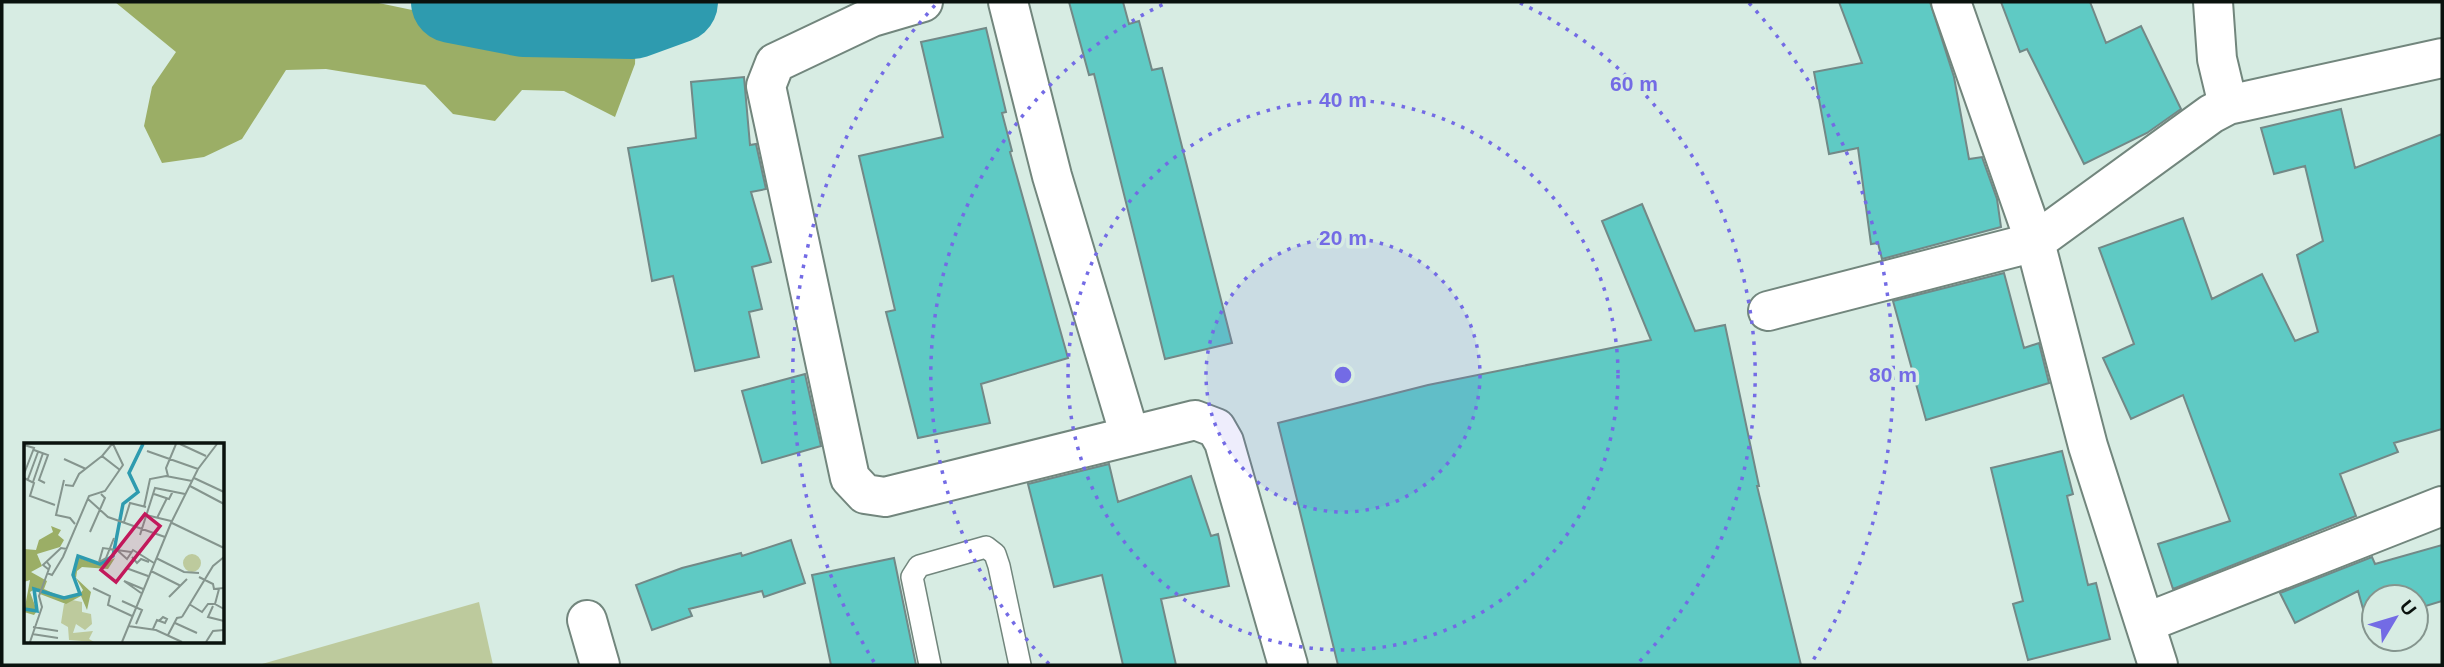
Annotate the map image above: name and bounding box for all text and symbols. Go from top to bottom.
text: 60 m [1610,72,1658,95]
text: 40 m [1319,88,1367,111]
text: 20 m [1319,226,1367,249]
centre of rings [1331,363,1355,387]
text: 80 m [1869,363,1917,386]
inset map [24,443,224,642]
north arrow [2360,583,2430,653]
text: U [2396,596,2421,620]

